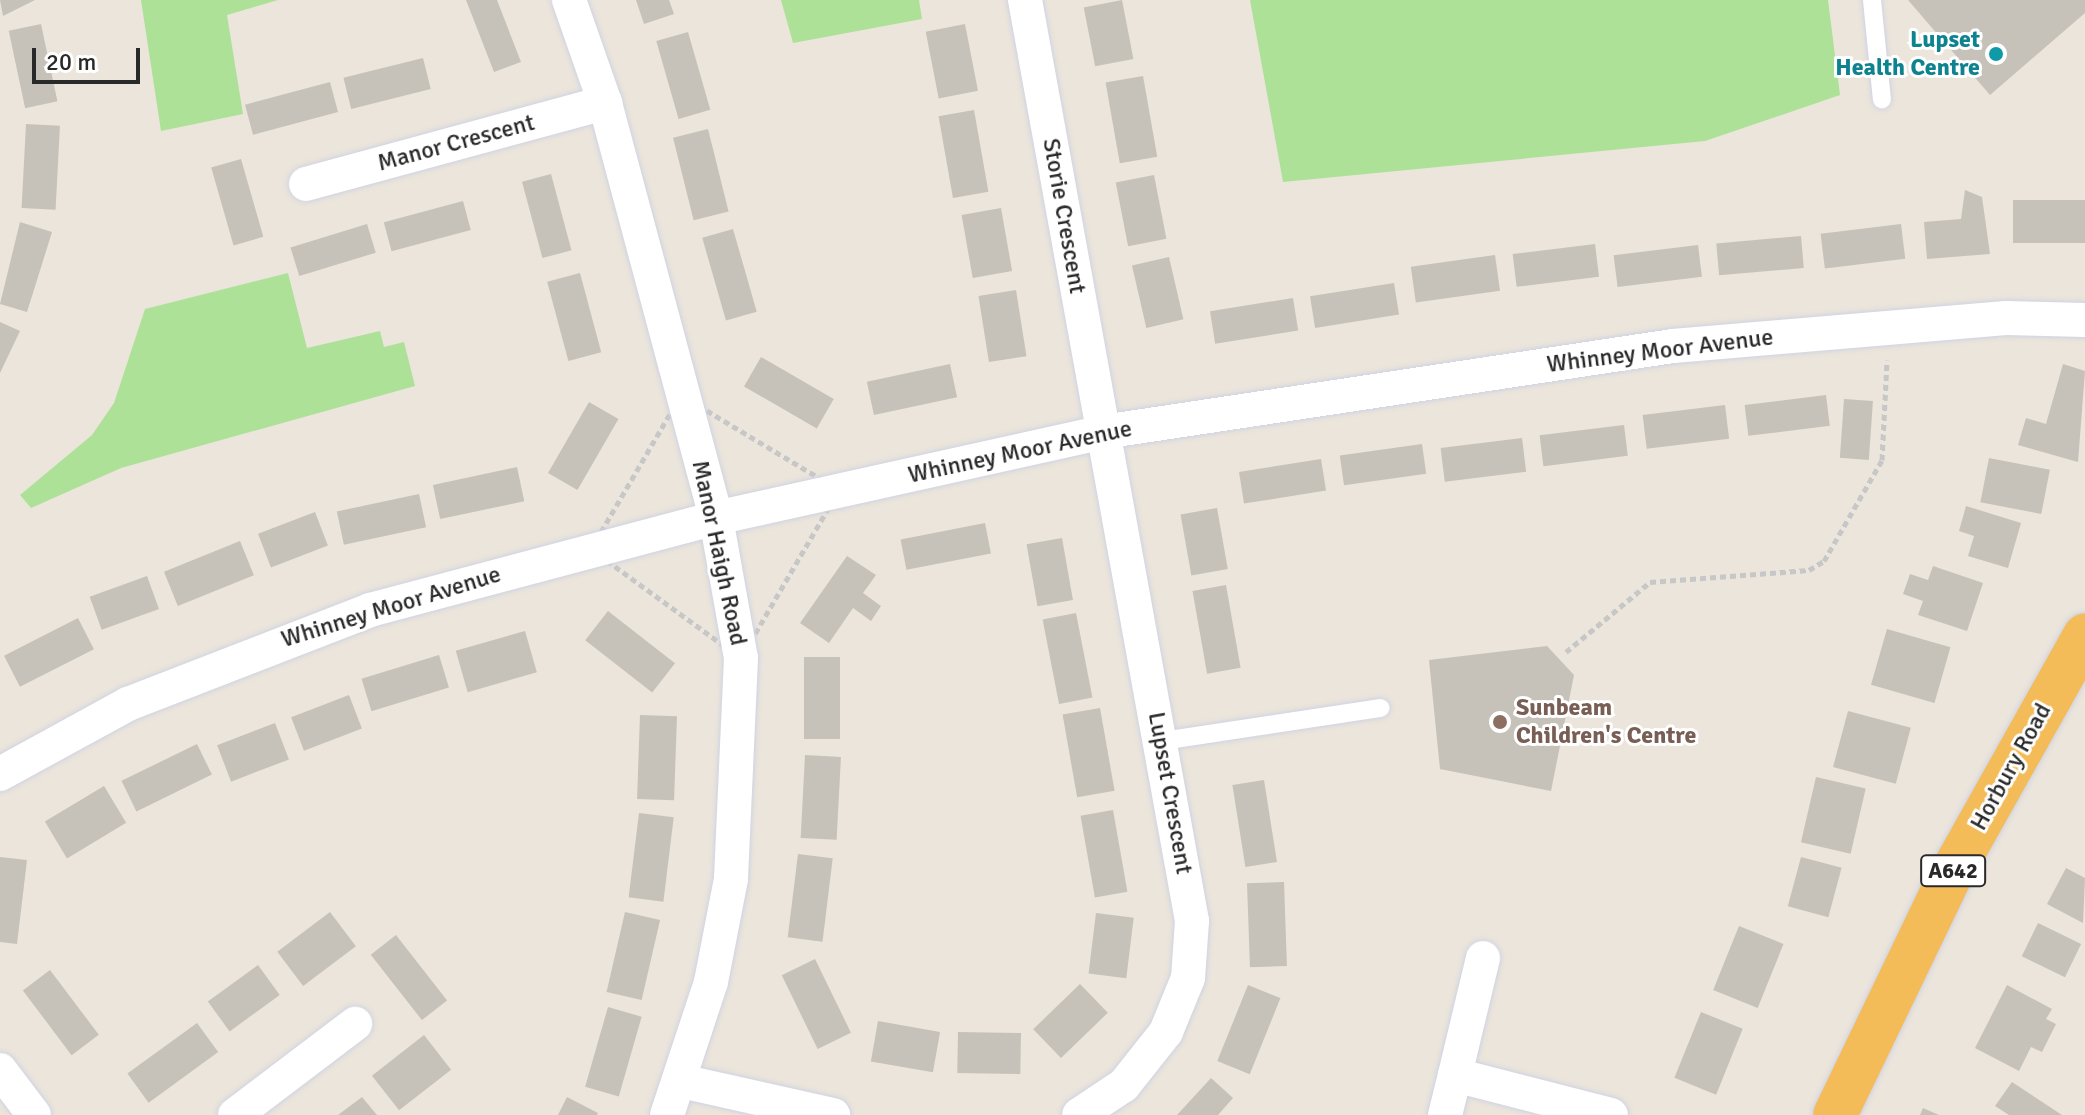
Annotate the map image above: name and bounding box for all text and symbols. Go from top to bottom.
place label: Lupset Health Centre [1835,26,1980,82]
scale bar [36,32,144,82]
marker: Lupset Health Centre [1987,45,2005,63]
text: 20 m [46,47,96,77]
street label: Manor Crescent [374,108,538,178]
street label: Storie Crescent [1036,136,1092,296]
street label: Whinney Moor Avenue [1545,323,1775,379]
street label: Whinney Moor Avenue [906,414,1134,490]
street label: Manor Haigh Road [685,458,753,648]
street label: Whinney Moor Avenue [278,560,504,654]
place label: Sunbeam Children's Centre [1516,694,1696,750]
street label: Horbury Road [1964,699,2058,835]
street label: Lupset Crescent [1142,710,1198,876]
marker: Sunbeam Children's Centre [1491,713,1509,731]
road number: A642 [1919,853,1987,889]

